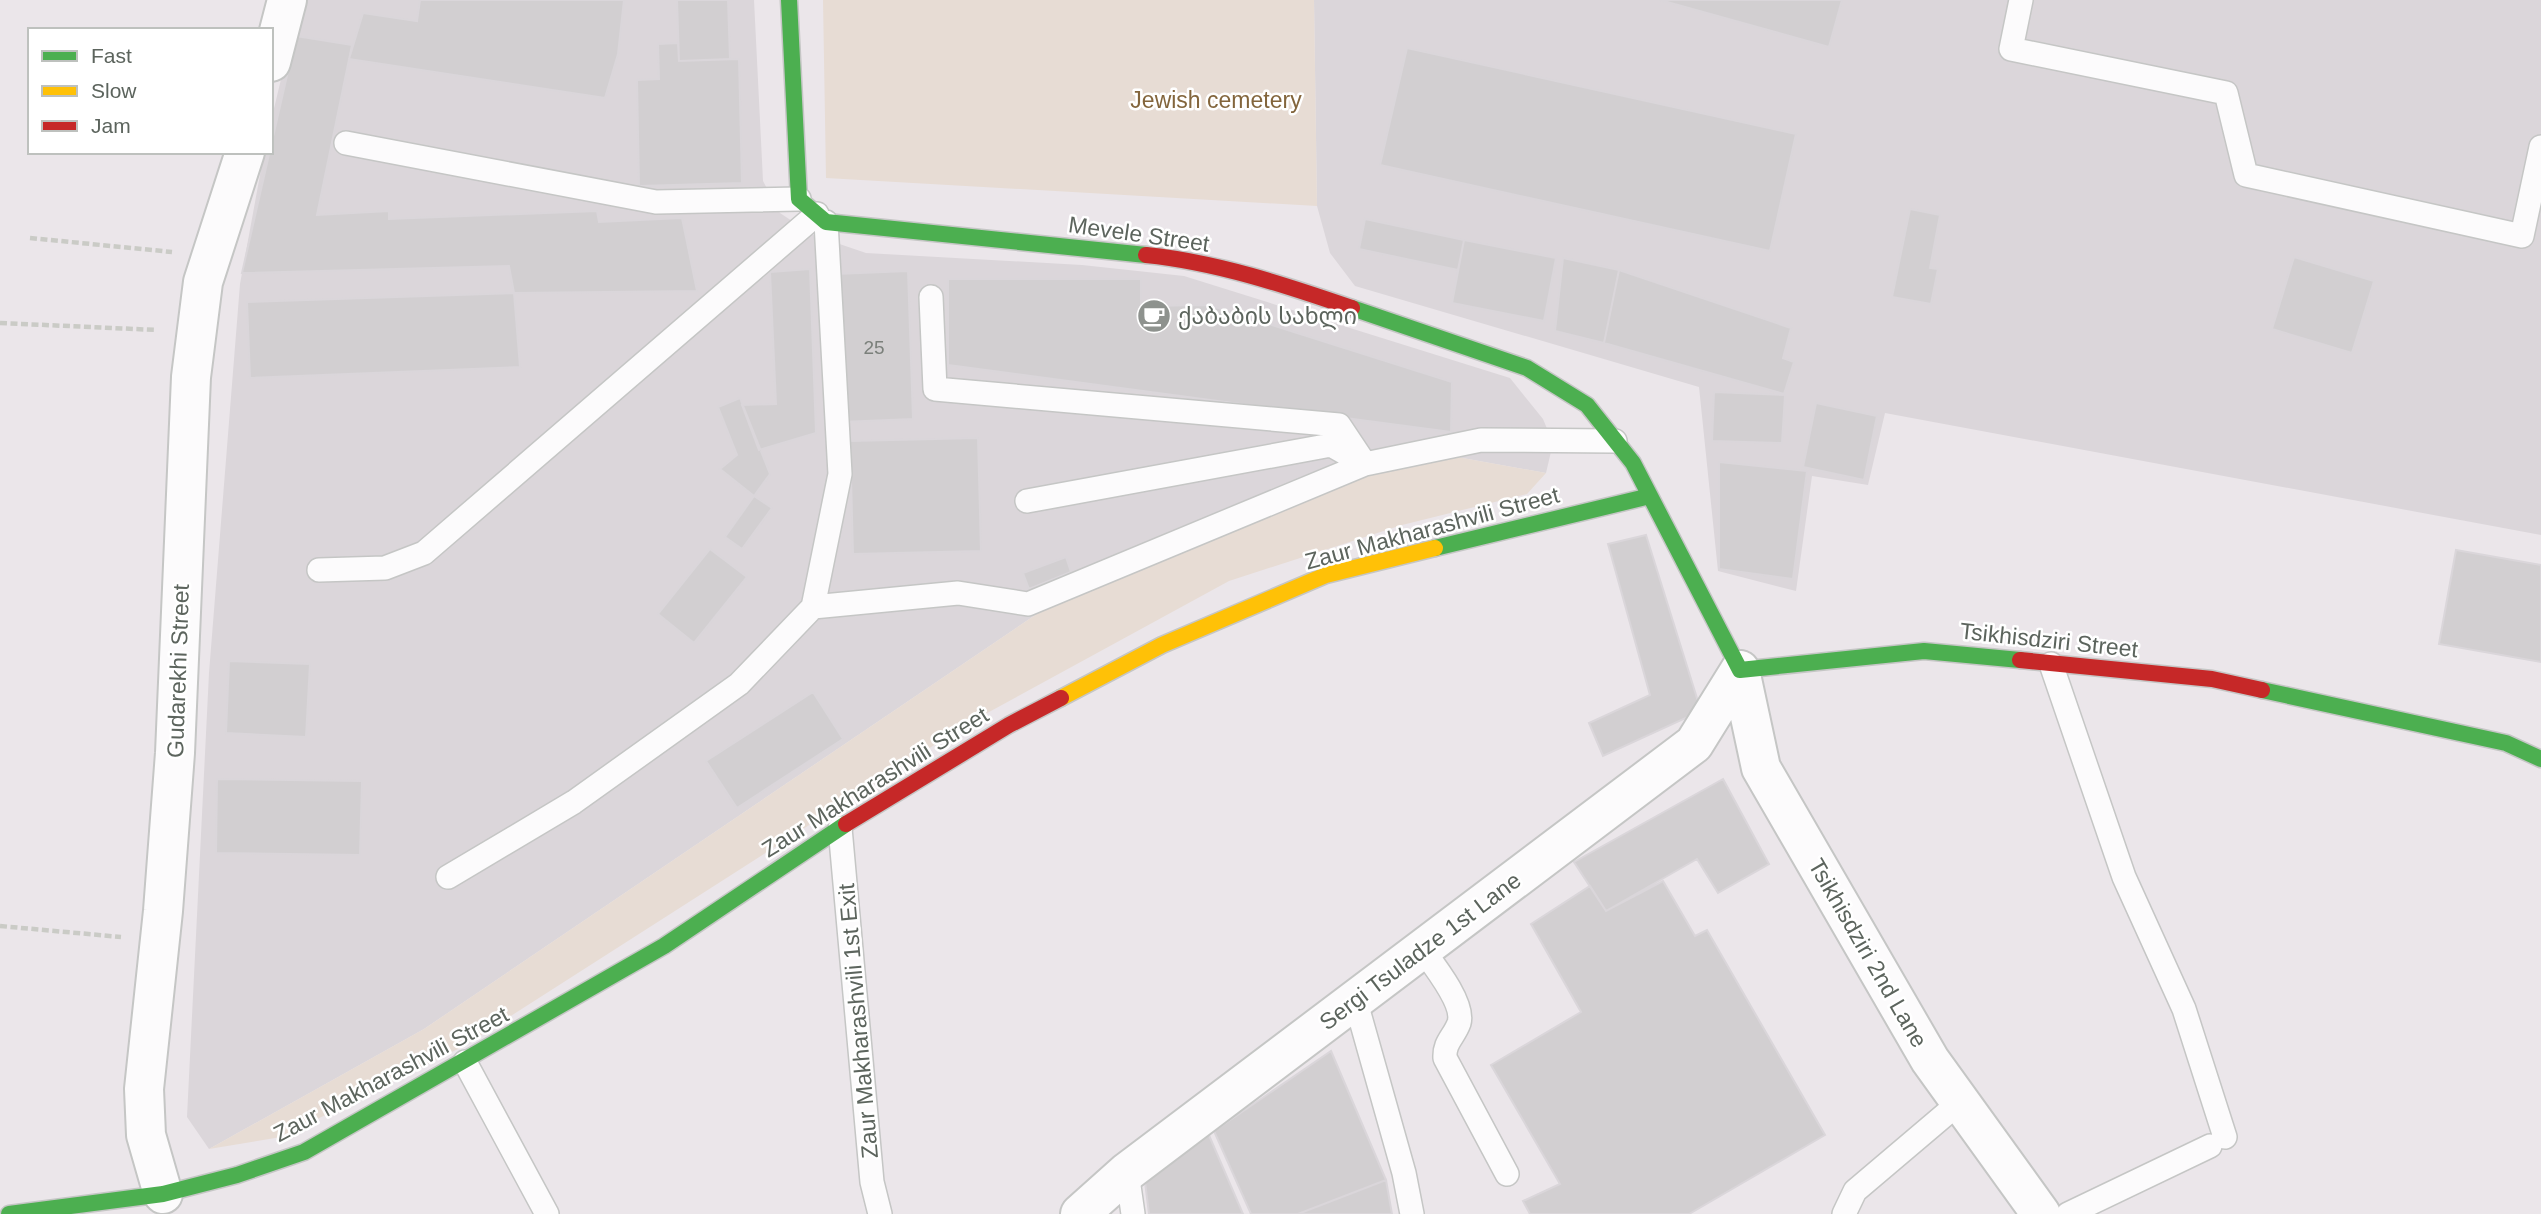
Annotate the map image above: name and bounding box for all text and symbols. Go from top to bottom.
legend [28,28,273,154]
text: Fast [91,44,132,67]
text: Slow [91,79,137,102]
park label: Jewish cemetery [1130,87,1302,113]
text: Jam [91,114,131,137]
street label: Mevele Street [1067,211,1212,257]
cafe icon: ქაბაბის სახლი [1135,297,1173,335]
place label: ქაბაბის სახლი [1178,303,1357,330]
house number: 25 [863,337,885,358]
street label: Zaur Makharashvili Street [1302,481,1563,574]
street label: Gudarekhi Street [162,583,194,758]
street label: Tsikhisdziri Street [1959,618,2140,662]
street label: Zaur Makharashvili Street [757,701,994,862]
street label: Tsikhisdziri 2nd Lane [1803,854,1933,1052]
street label: Sergi Tsuladze 1st Lane [1314,867,1526,1035]
street label: Zaur Makharashvili 1st Exit [833,882,883,1160]
street label: Zaur Makharashvili Street [269,1001,513,1147]

